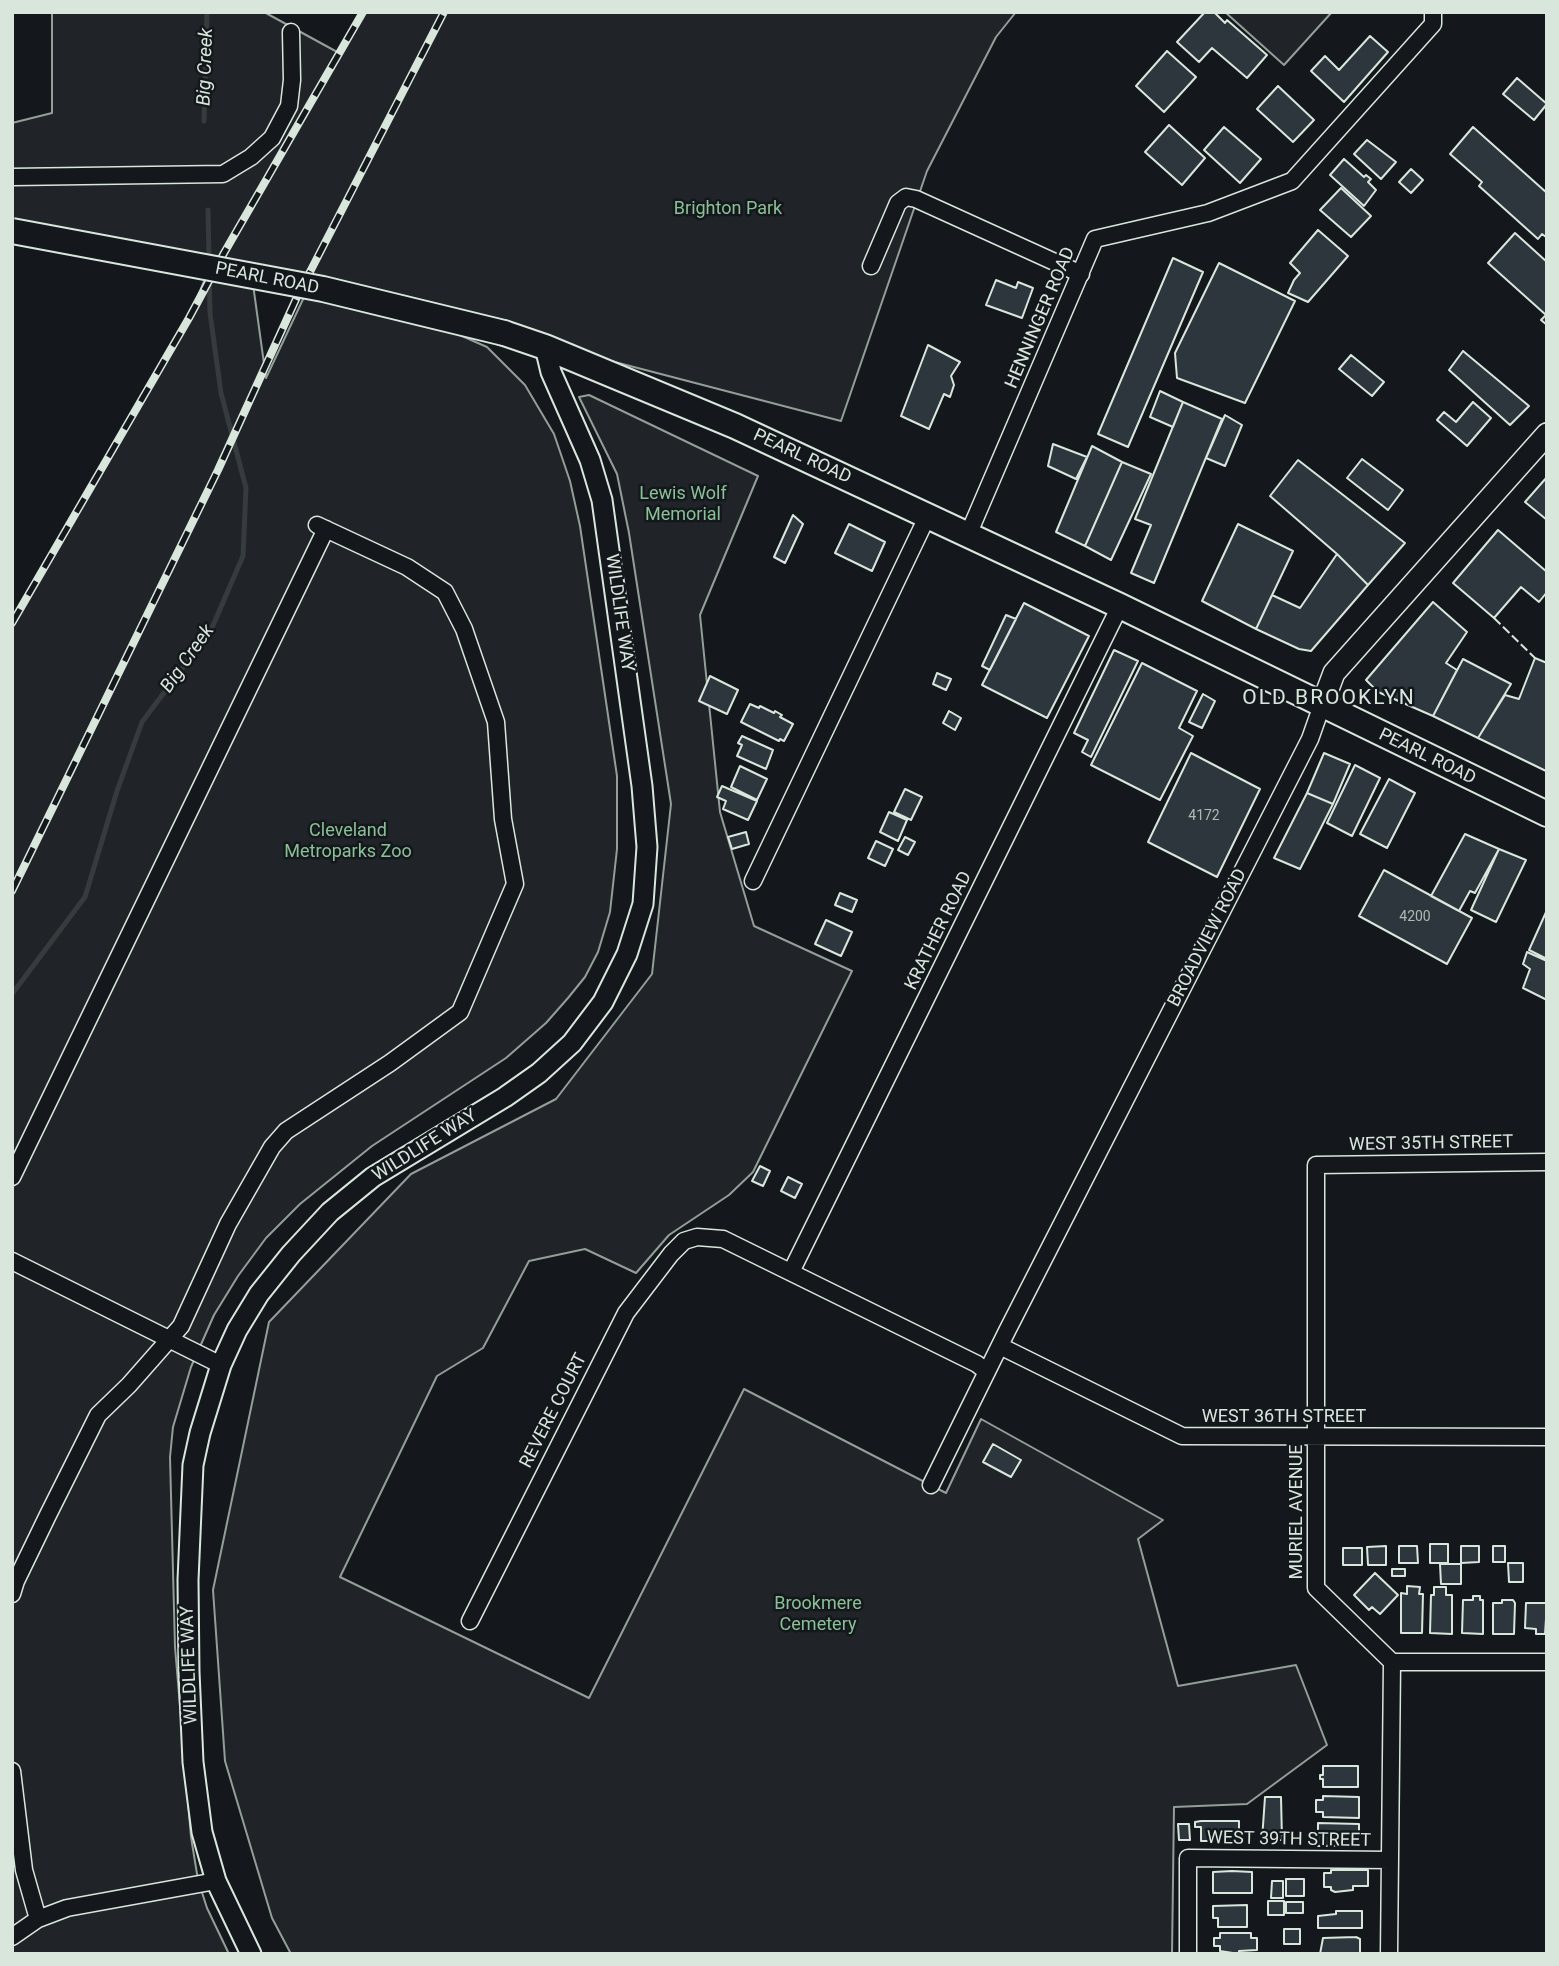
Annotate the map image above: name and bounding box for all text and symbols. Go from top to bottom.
water label: Big Creek [193,28,219,106]
park label: Brighton Park [674,198,782,220]
street label: HENNINGER ROAD [1001,244,1081,392]
street label: PEARL ROAD [213,258,321,300]
street label: PEARL ROAD [750,425,854,489]
park label: Lewis Wolf Memorial [639,483,727,526]
street label: WILDLIFE WAY [600,553,638,673]
water label: Big Creek [156,621,220,697]
district label: OLD BROOKLYN [1244,686,1414,712]
street label: PEARL ROAD [1375,724,1479,790]
house number: 4172 [1188,808,1220,824]
park label: Cleveland Metroparks Zoo [284,820,412,862]
street label: BROADVIEW ROAD [1164,865,1252,1011]
street label: KRATHER ROAD [901,868,977,994]
house number: 4200 [1399,909,1431,925]
street label: WILDLIFE WAY [369,1105,481,1187]
street label: WEST 35TH STREET [1349,1132,1513,1156]
street label: REVERE COURT [516,1350,592,1472]
street label: WEST 36TH STREET [1202,1406,1366,1428]
street label: MURIEL AVENUE [1286,1444,1308,1580]
park label: Brookmere Cemetery [774,1593,862,1636]
street label: WILDLIFE WAY [177,1605,203,1725]
street label: WEST 39TH STREET [1207,1828,1371,1852]

